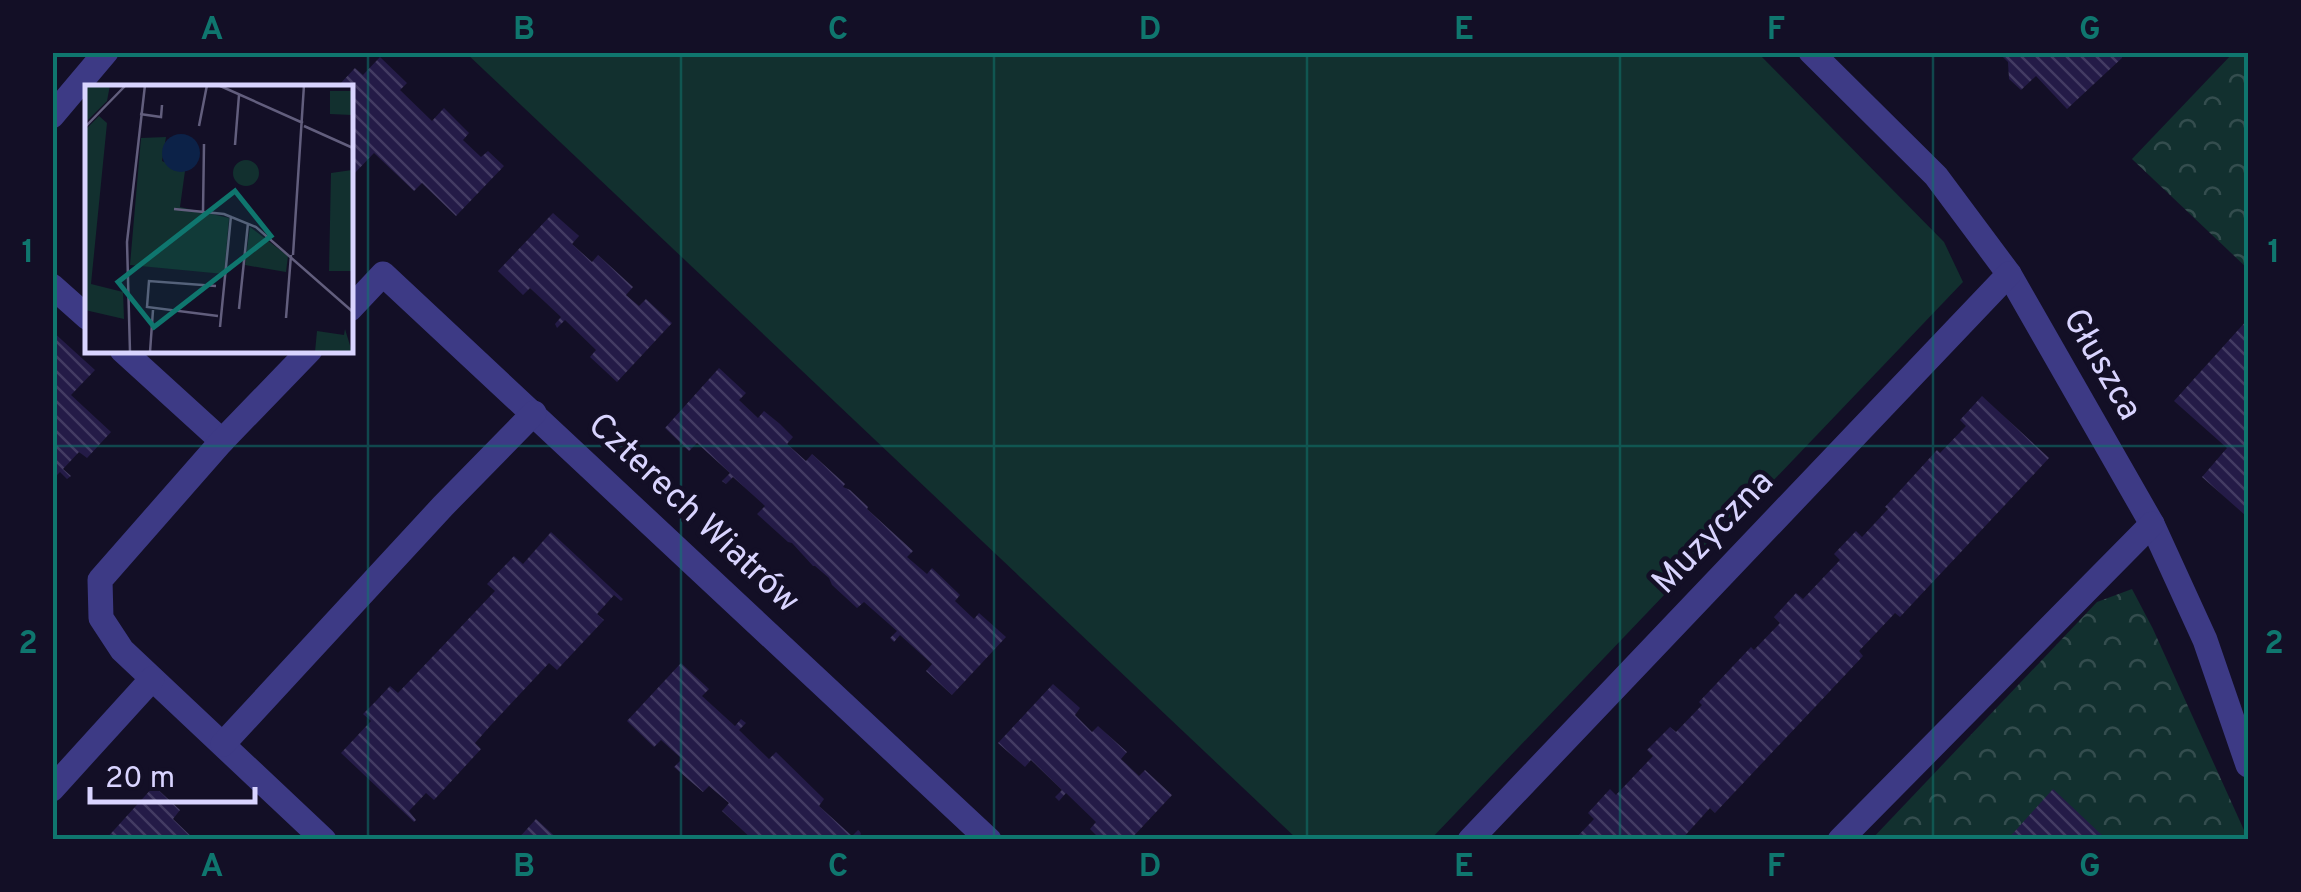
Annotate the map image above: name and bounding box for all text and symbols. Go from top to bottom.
text: A [201,11,223,51]
text: B [513,11,535,51]
text: C [828,11,848,51]
text: D [1139,11,1161,51]
text: E [1454,11,1474,51]
text: F [1767,11,1785,51]
text: G [2079,11,2101,51]
inset map [85,85,352,352]
text: 1 [22,234,34,274]
text: 1 [2268,234,2280,274]
street label: Głuszca [2051,301,2151,429]
street label: Czterech Wiatrów [578,404,808,624]
street label: Muzyczna [1644,461,1784,605]
text: 2 [18,625,38,665]
text: 2 [2264,625,2284,665]
scale bar [90,742,255,804]
text: 20 m [105,761,175,798]
text: A [201,848,223,888]
text: B [513,848,535,888]
text: C [828,848,848,888]
text: D [1139,848,1161,888]
text: E [1454,848,1474,888]
text: F [1767,848,1785,888]
text: G [2079,848,2101,888]

